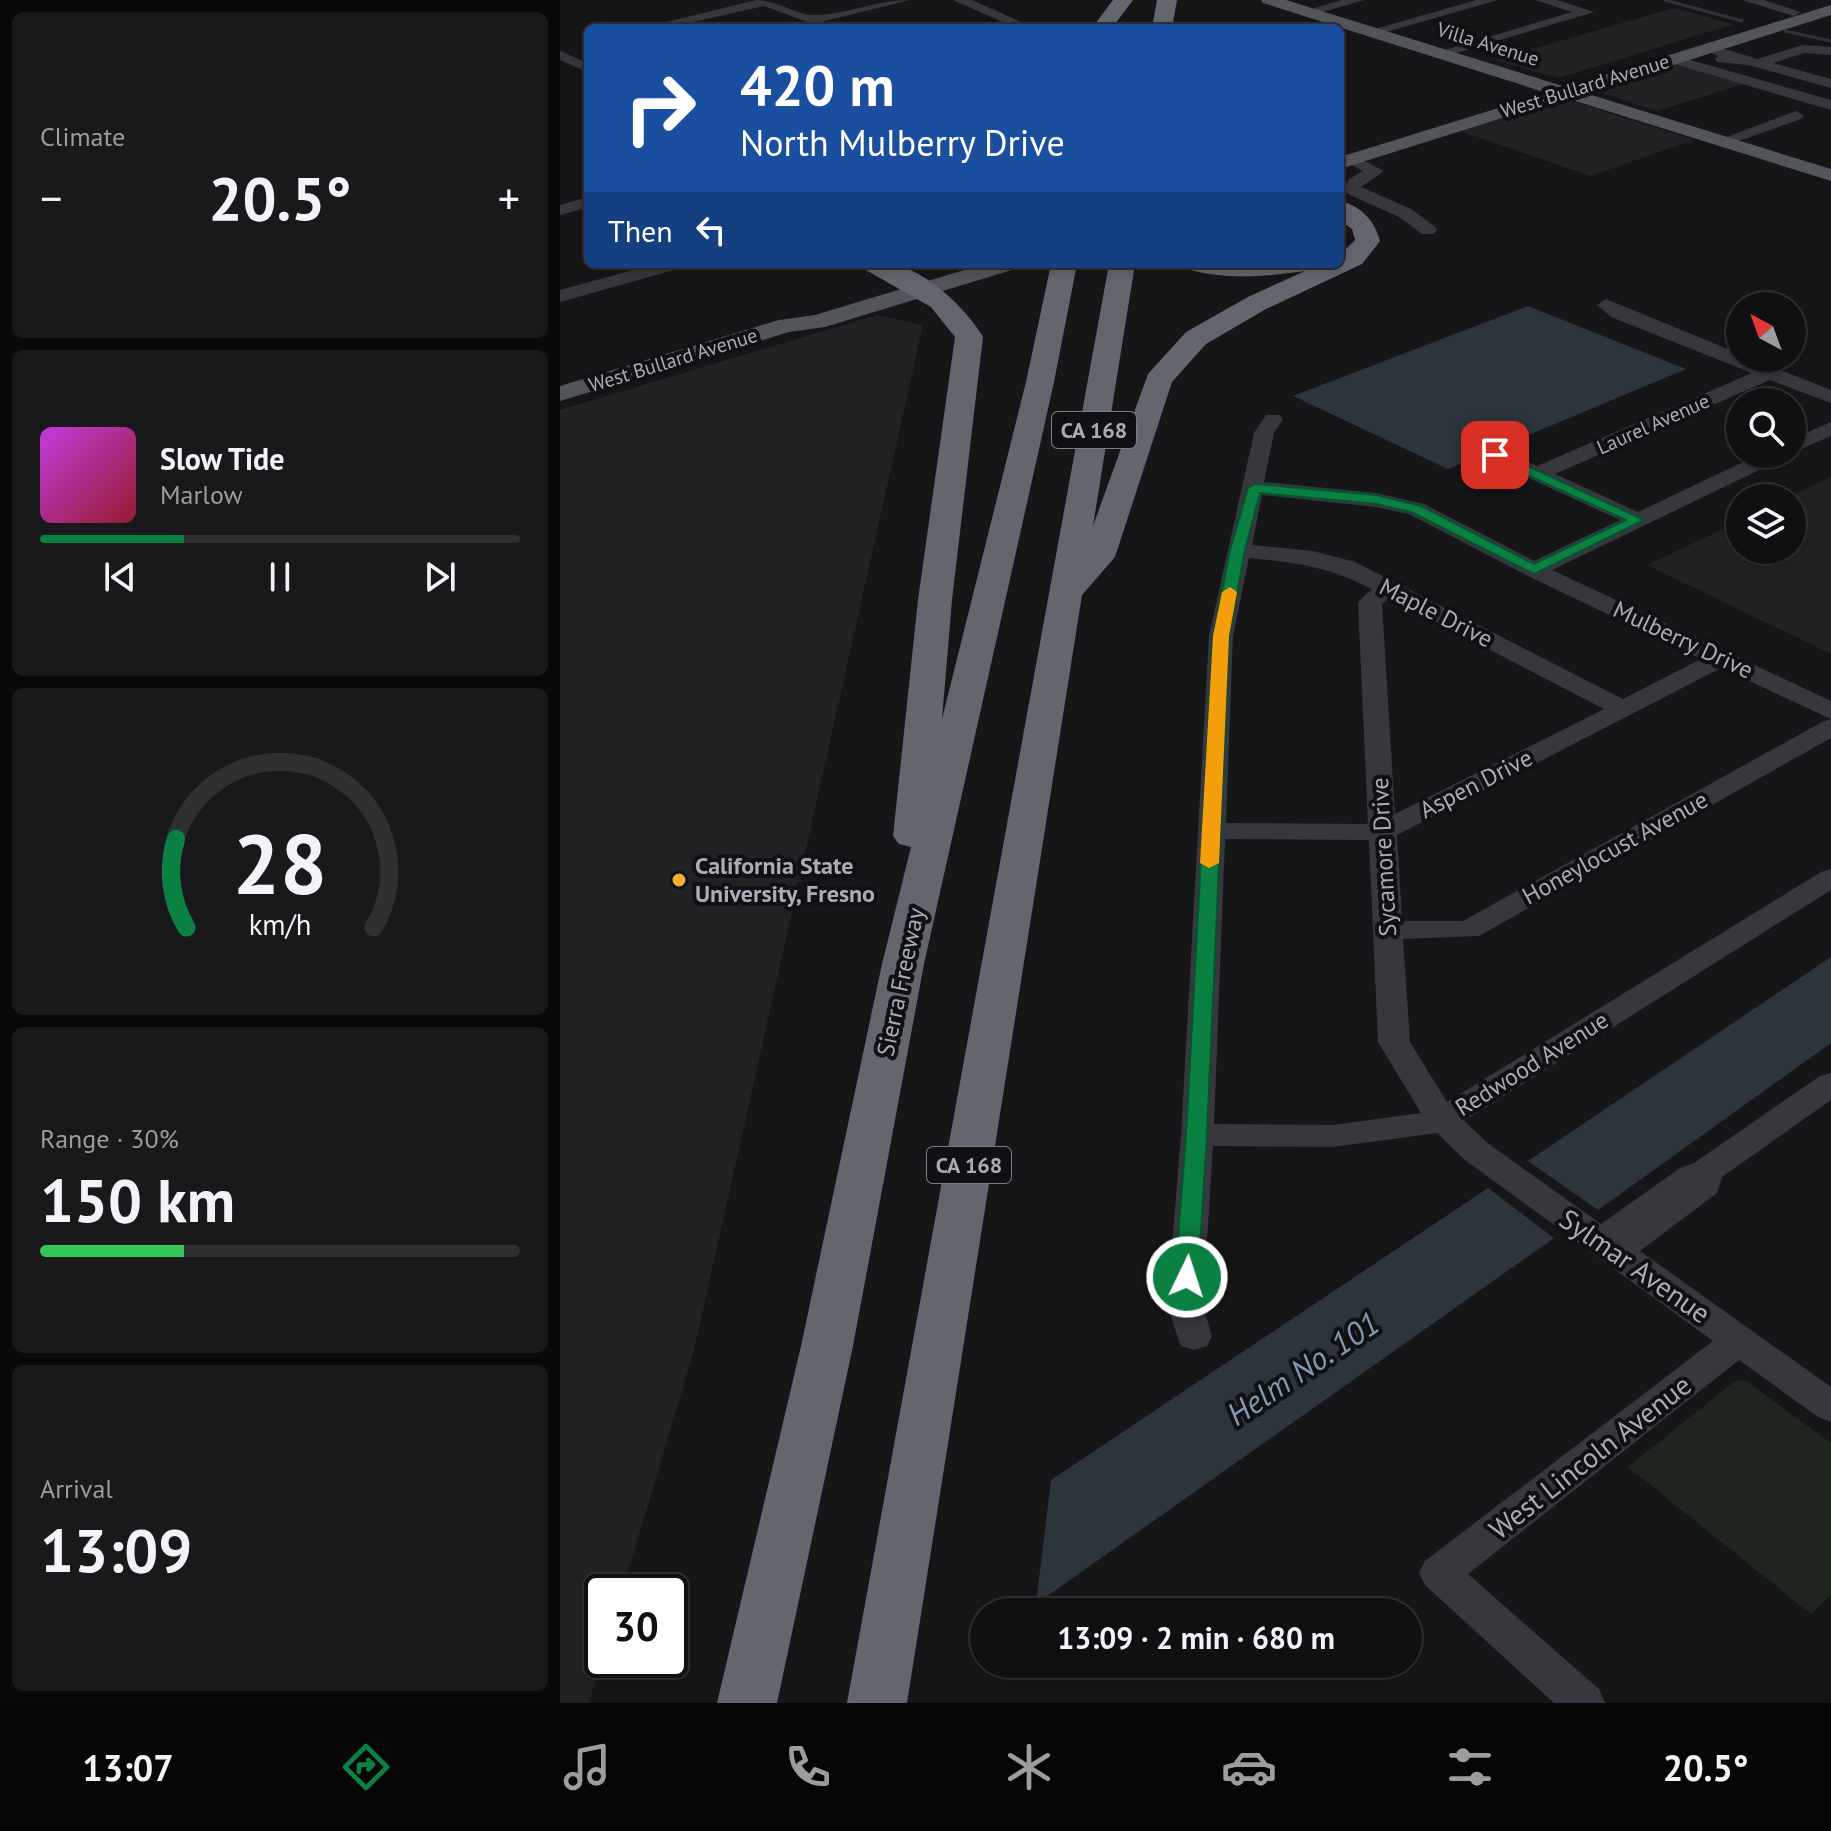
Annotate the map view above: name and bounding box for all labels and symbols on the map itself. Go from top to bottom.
street label: Villa Avenue [1433,16,1542,72]
street label: West Bullard Avenue [1497,48,1673,124]
north arrow [1726,292,1806,372]
street label: West Bullard Avenue [585,322,761,398]
street label: Laurel Avenue [1593,388,1713,460]
road number: CA 168 [1052,412,1136,448]
pin [1461,421,1529,489]
street label: Maple Drive [1374,571,1498,654]
street label: Mulberry Drive [1608,594,1758,685]
street label: Aspen Drive [1414,742,1537,825]
street label: Sycamore Drive [1364,777,1403,937]
street label: Honeylocust Avenue [1517,784,1713,911]
place label: California State University, Fresno [695,850,875,909]
marker: California State University, Fresno [670,871,688,889]
street label: Sierra Freeway [870,905,931,1059]
street label: Redwood Avenue [1449,1004,1614,1123]
road number: CA 168 [927,1147,1011,1183]
street label: Sylmar Avenue [1552,1200,1718,1331]
position arrow [1145,1235,1229,1319]
water label: Helm No. 101 [1218,1302,1387,1435]
street label: West Lincoln Avenue [1481,1366,1698,1547]
speed limit sign: 30 [584,1574,688,1678]

